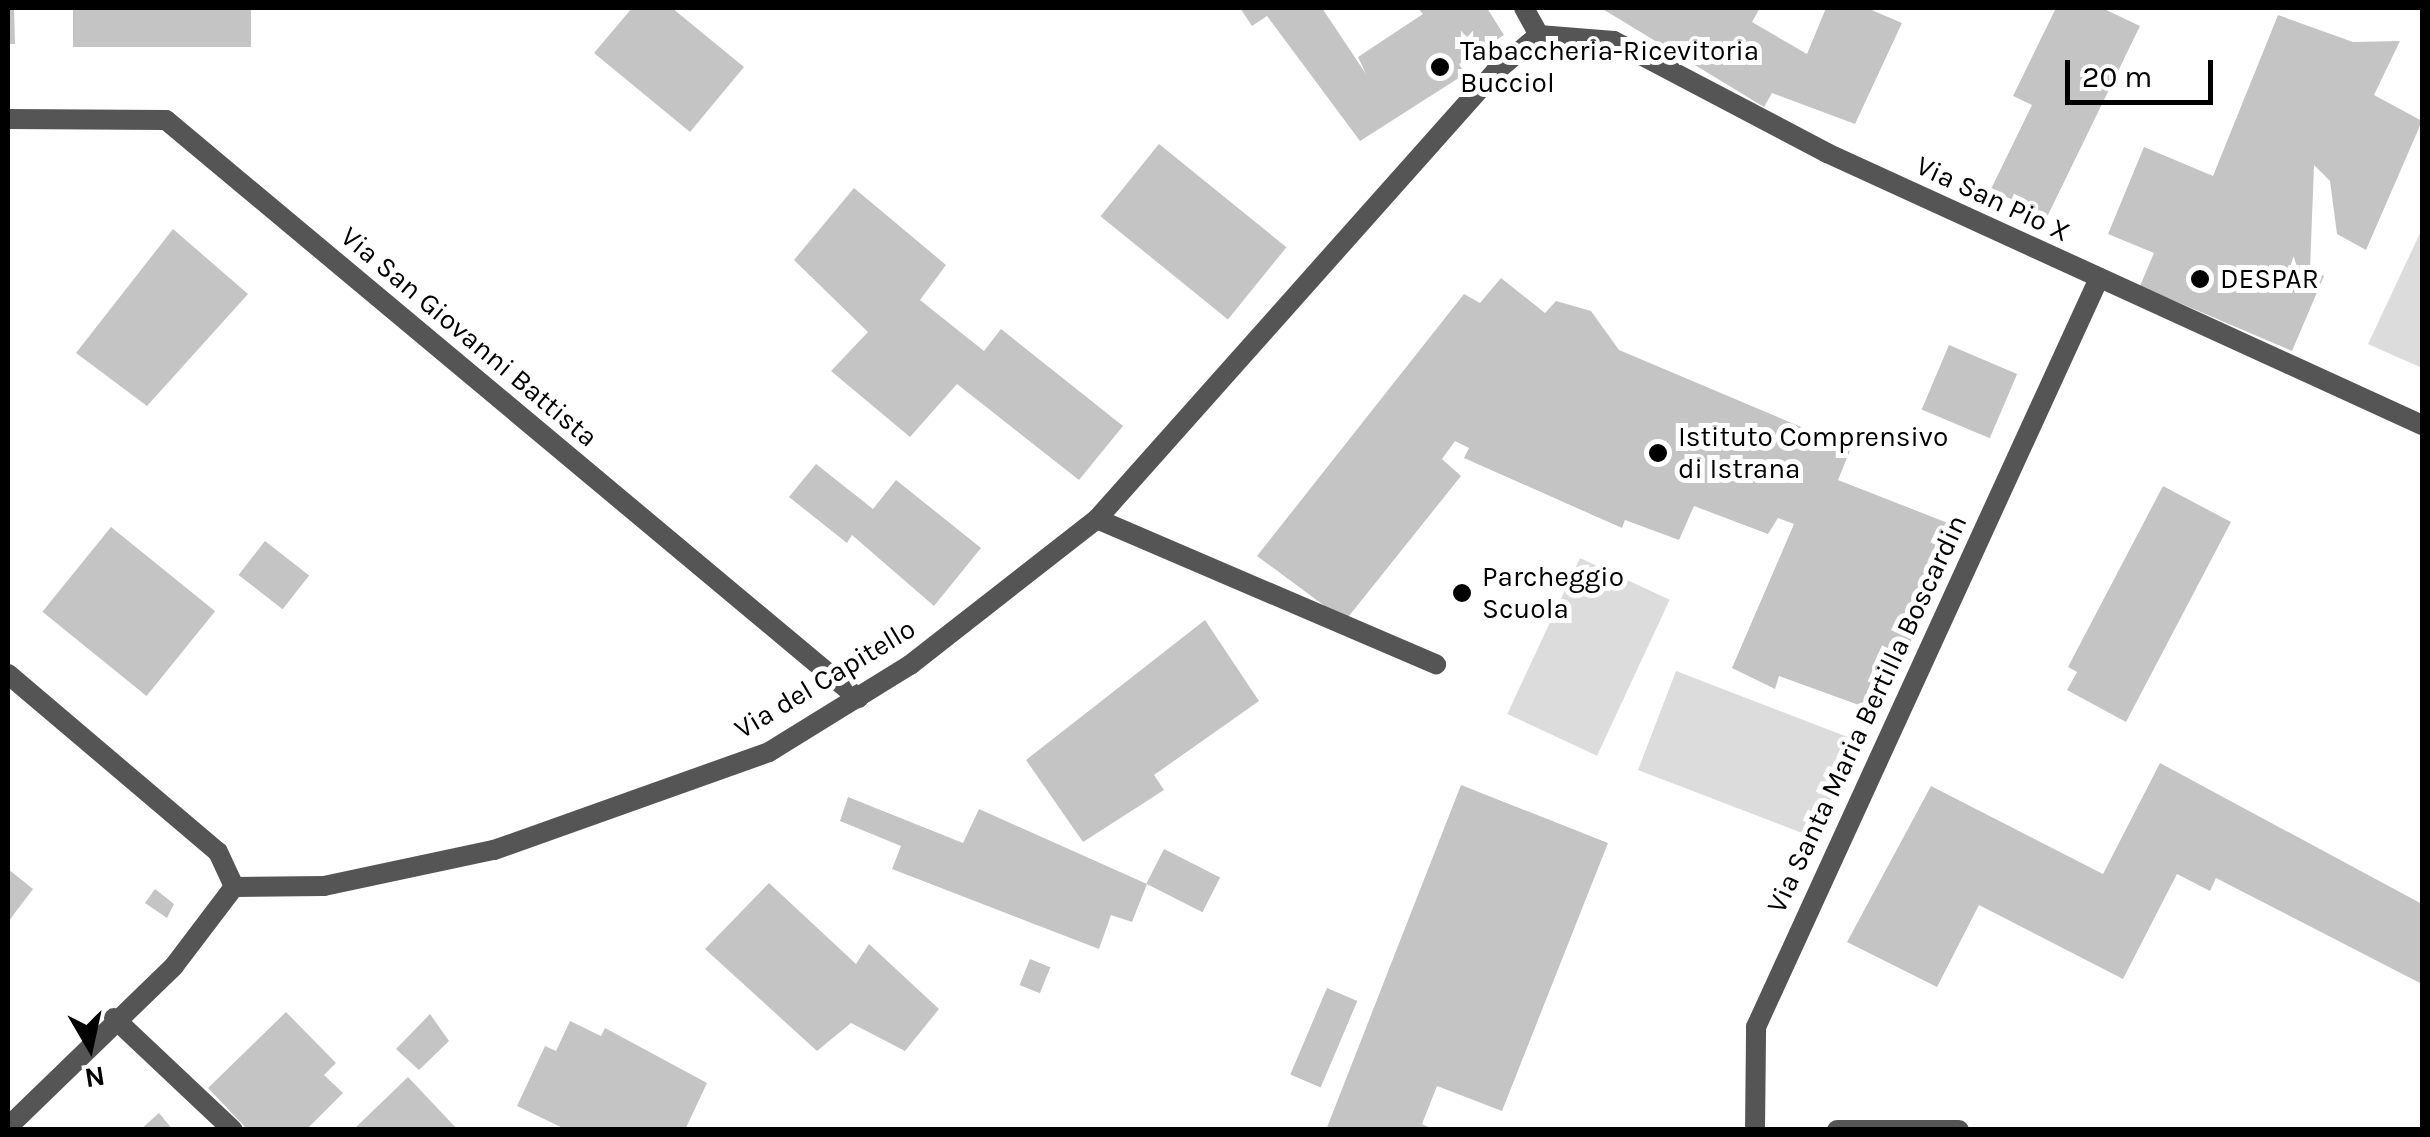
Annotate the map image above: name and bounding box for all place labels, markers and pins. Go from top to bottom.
place label: Tabaccheria-Ricevitoria Bucciol [1460,34,1759,100]
marker: Tabaccheria-Ricevitoria Bucciol [1429,56,1451,78]
place label: DESPAR [2220,262,2319,296]
marker: DESPAR [2189,268,2211,290]
place label: Istituto Comprensivo di Istrana [1678,420,1948,486]
marker: Istituto Comprensivo di Istrana [1647,442,1669,464]
place label: Parcheggio Scuola [1482,560,1624,626]
marker: Parcheggio Scuola [1451,582,1473,604]

